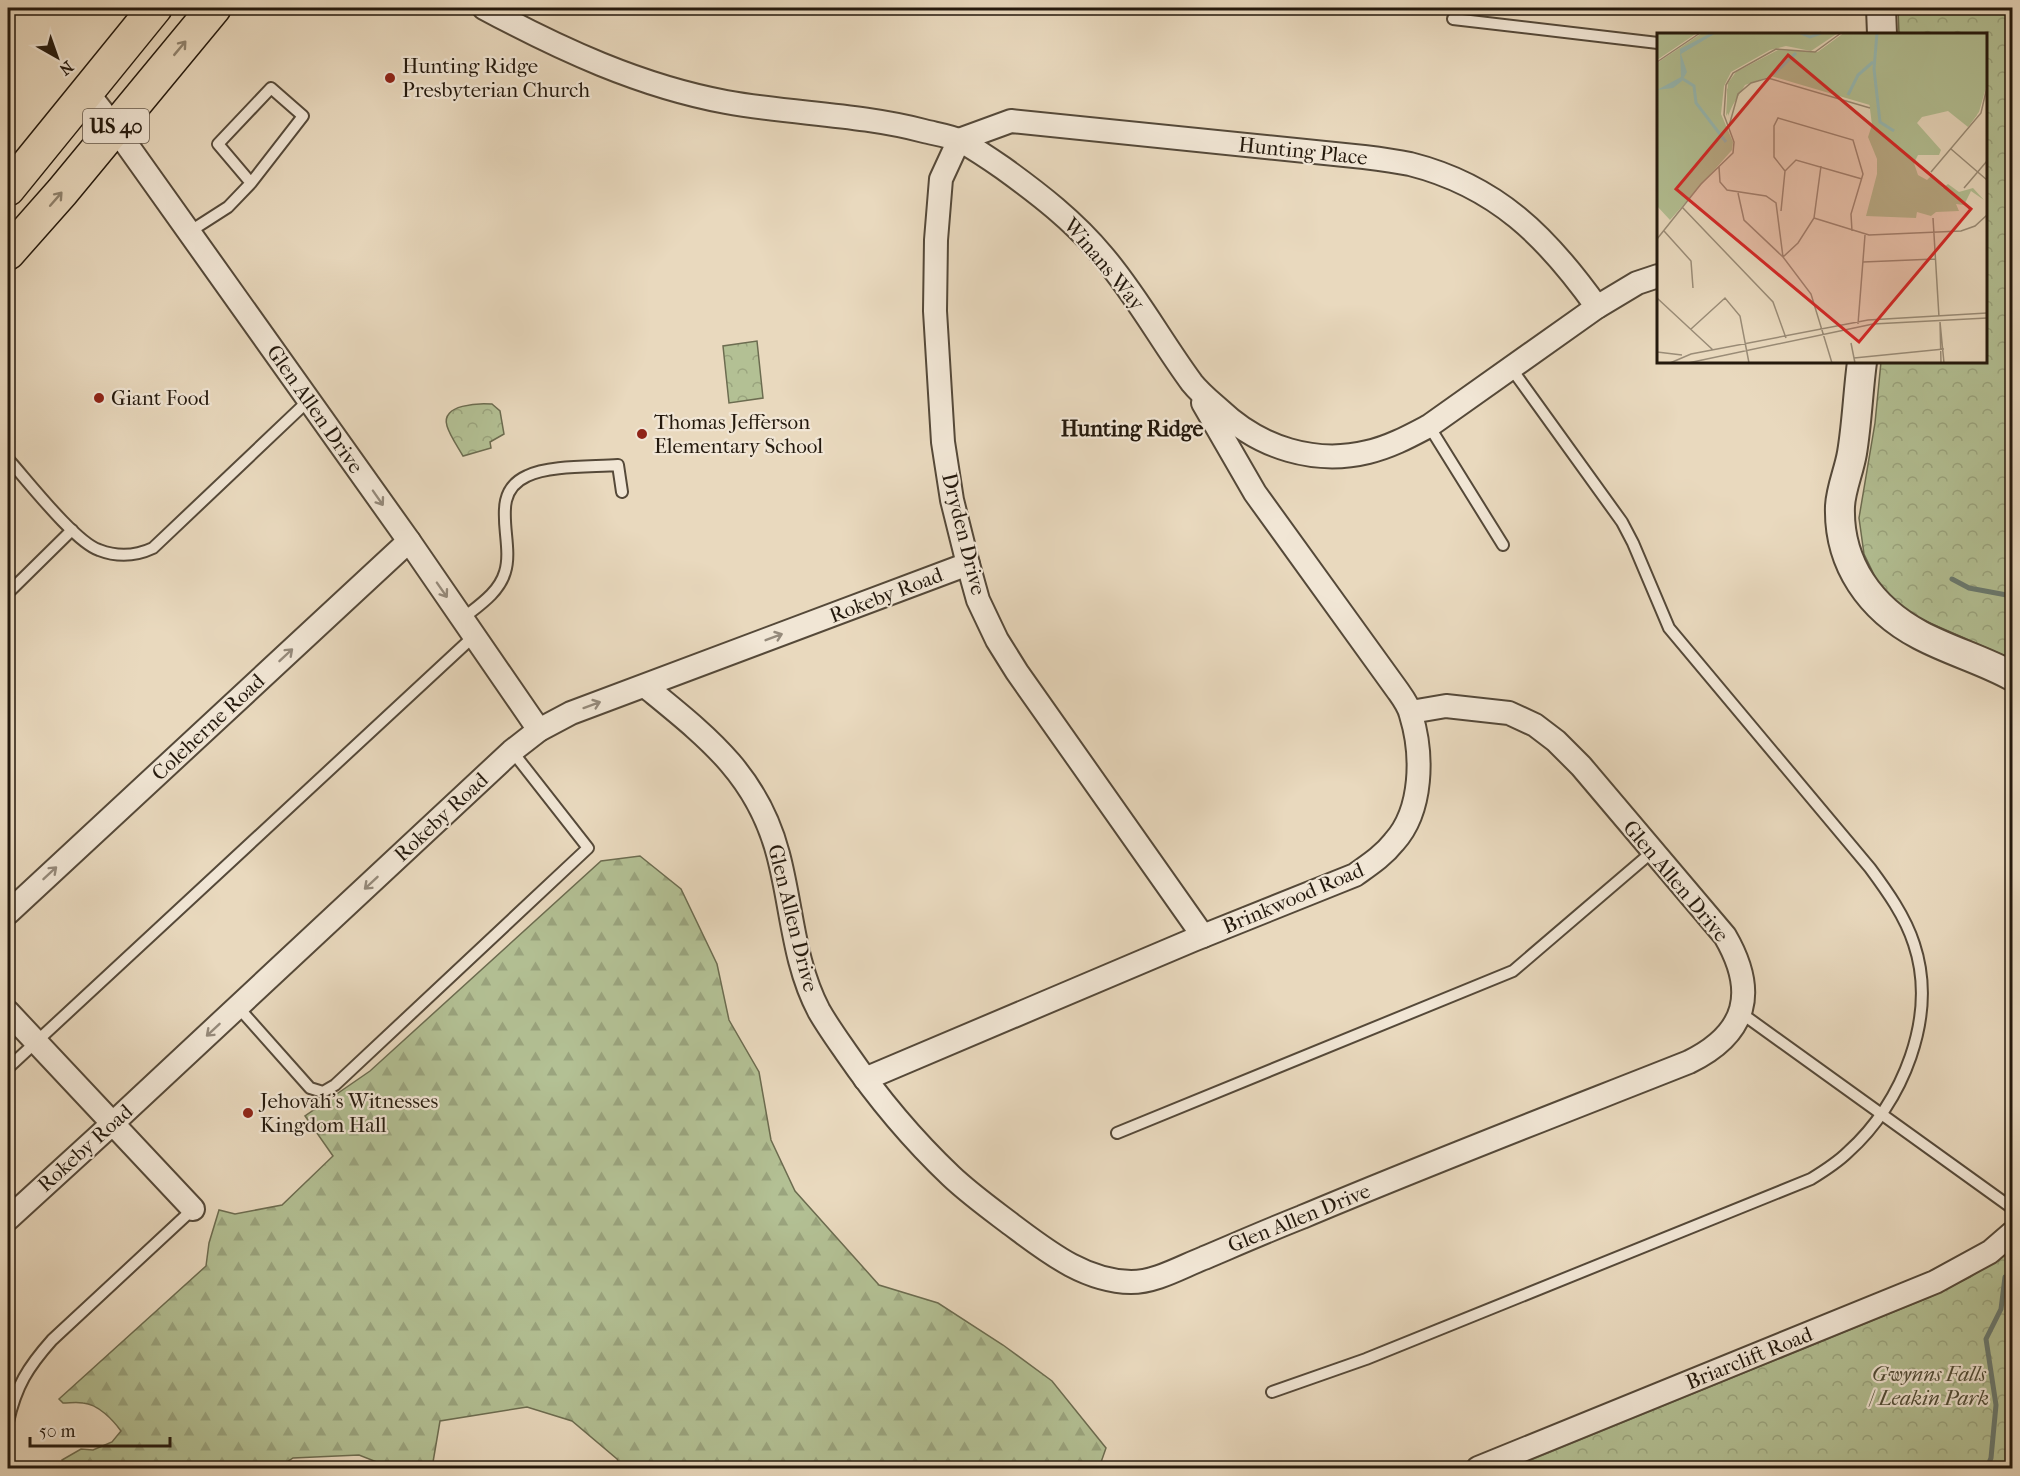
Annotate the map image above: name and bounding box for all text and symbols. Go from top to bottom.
north arrow [27,27,87,87]
inset map [1657,33,1987,363]
one-way arrow [173,41,187,56]
place label: Hunting Ridge Presbyterian Church [402,54,590,102]
text: N [55,57,77,80]
marker: Hunting Ridge Presbyterian Church [383,71,397,85]
road number: US 40 [83,109,149,143]
street label: Hunting Place [1237,132,1369,170]
one-way arrow [49,192,63,207]
street label: Winans Way [1058,212,1150,316]
street label: Glen Allen Drive [262,340,368,478]
place label: Giant Food [111,386,210,410]
marker: Giant Food [92,391,106,405]
place label: Thomas Jefferson Elementary School [654,410,823,458]
district label: Hunting Ridge [1061,416,1203,442]
marker: Thomas Jefferson Elementary School [635,427,649,441]
street label: Dryden Drive [937,470,991,598]
one-way arrow [372,490,385,506]
street label: Rokeby Road [826,562,946,628]
one-way arrow [436,581,448,597]
one-way arrow [765,631,783,642]
one-way arrow [278,648,293,662]
street label: Coleherne Road [147,668,270,785]
one-way arrow [582,699,601,710]
street label: Rokeby Road [389,767,493,866]
street label: Glen Allen Drive [1618,815,1734,947]
street label: Glen Allen Drive [763,842,823,994]
street label: Brinkwood Road [1219,857,1368,939]
one-way arrow [43,866,58,880]
one-way arrow [364,875,379,890]
one-way arrow [206,1023,221,1037]
place label: Jehovah's Witnesses Kingdom Hall [258,1089,438,1137]
street label: Rokeby Road [33,1099,138,1197]
marker: Jehovah's Witnesses Kingdom Hall [241,1106,255,1120]
street label: Glen Allen Drive [1224,1179,1374,1257]
street label: Briarclift Road [1682,1322,1816,1394]
park label: Gwynns Falls / Leakin Park [1868,1362,1989,1410]
scale bar [30,1410,170,1448]
text: 50 m [39,1421,76,1442]

